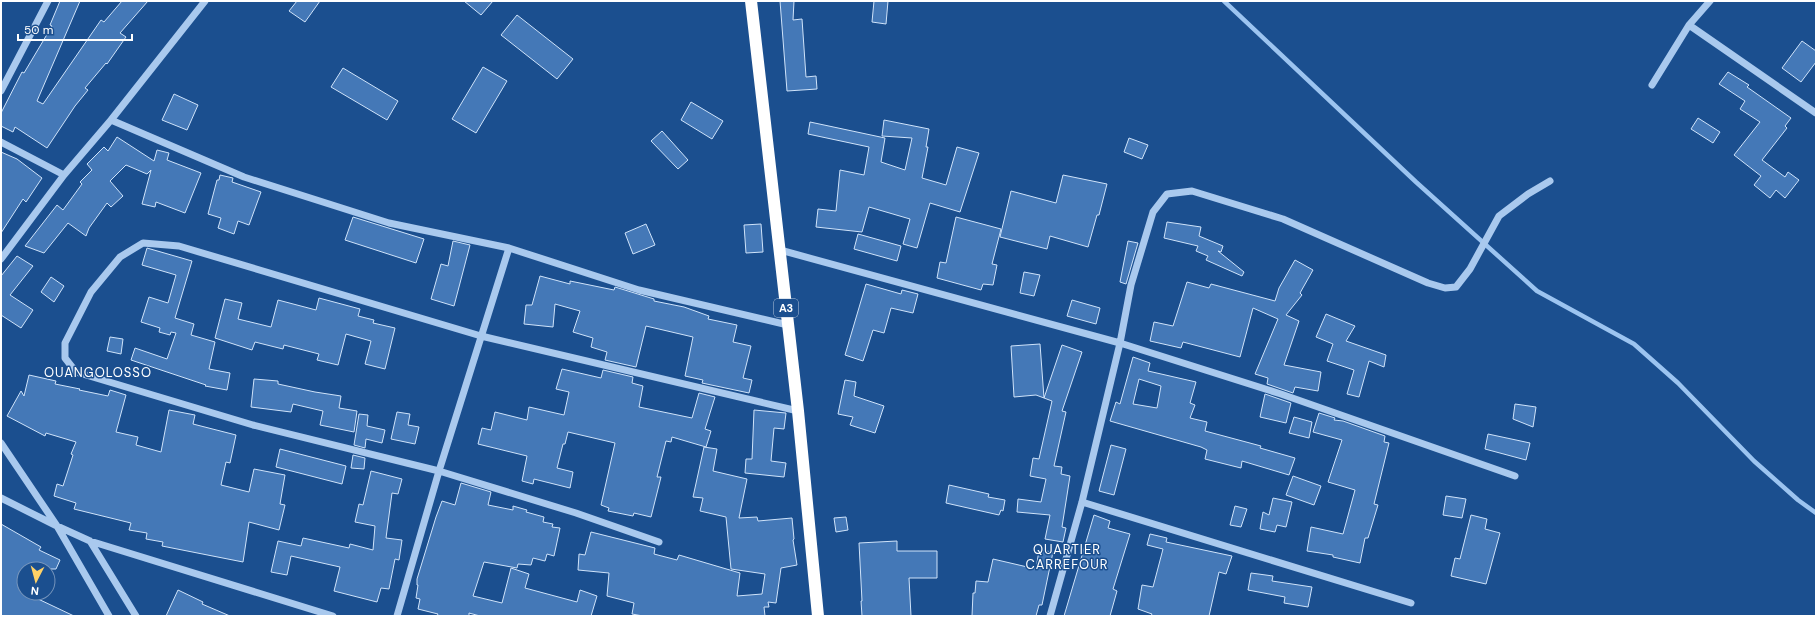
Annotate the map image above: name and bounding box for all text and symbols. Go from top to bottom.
scale bar [18,16,132,42]
text: 50 m [24,22,53,38]
road number: A3 [774,299,798,317]
district label: OUANGOLOSSO [44,364,152,381]
district label: QUARTIER CARREFOUR [1026,541,1108,573]
north arrow [16,561,56,601]
text: N [30,584,40,598]

